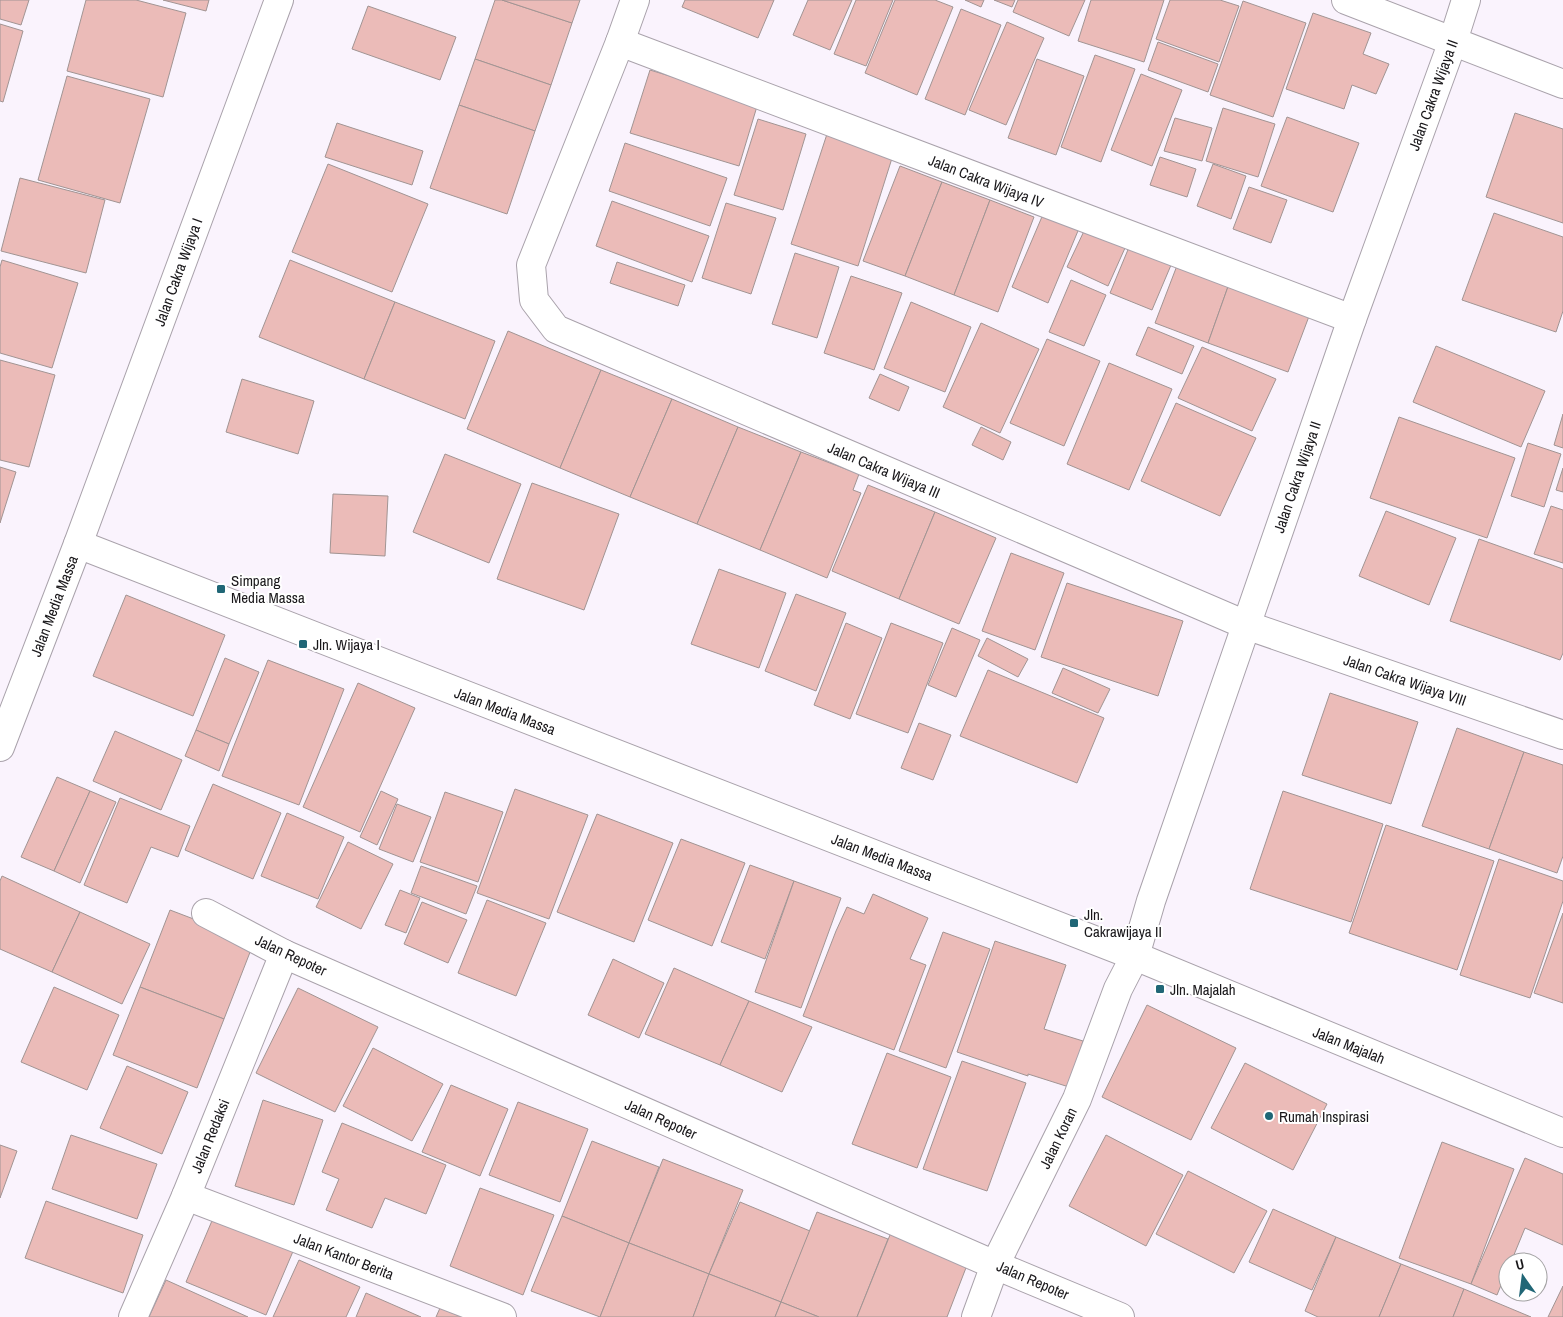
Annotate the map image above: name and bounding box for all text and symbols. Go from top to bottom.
street label: Jalan Cakra Wijaya II [1403,36,1463,154]
street label: Jalan Cakra Wijaya IV [925,149,1047,213]
street label: Jalan Cakra Wijaya I [149,215,207,329]
street label: Jalan Cakra Wijaya II [1268,418,1326,536]
street label: Jalan Cakra Wijaya III [825,437,943,503]
street label: Jalan Media Massa [25,552,83,660]
place label: Simpang Media Massa [231,570,305,608]
marker: Simpang Media Massa [215,583,227,595]
place label: Jln. Wijaya I [313,634,380,655]
marker: Jln. Wijaya I [297,638,309,650]
street label: Jalan Cakra Wijaya VIII [1341,649,1469,711]
street label: Jalan Media Massa [451,682,559,740]
street label: Jalan Media Massa [828,828,936,886]
place label: Jln. Cakrawijaya II [1084,904,1162,942]
marker: Jln. Cakrawijaya II [1068,917,1080,929]
street label: Jalan Repoter [252,929,330,981]
place label: Jln. Majalah [1170,979,1236,1000]
marker: Jln. Majalah [1154,983,1166,995]
street label: Jalan Majalah [1310,1021,1388,1069]
street label: Jalan Repoter [622,1094,700,1144]
street label: Jalan Redaksi [186,1096,234,1176]
street label: Jalan Koran [1034,1104,1082,1172]
place label: Rumah Inspirasi [1279,1106,1369,1127]
marker: Rumah Inspirasi [1263,1110,1275,1122]
street label: Jalan Kantor Berita [291,1227,397,1285]
north arrow [1498,1252,1548,1302]
street label: Jalan Repoter [994,1255,1072,1305]
text: U [1514,1255,1526,1274]

